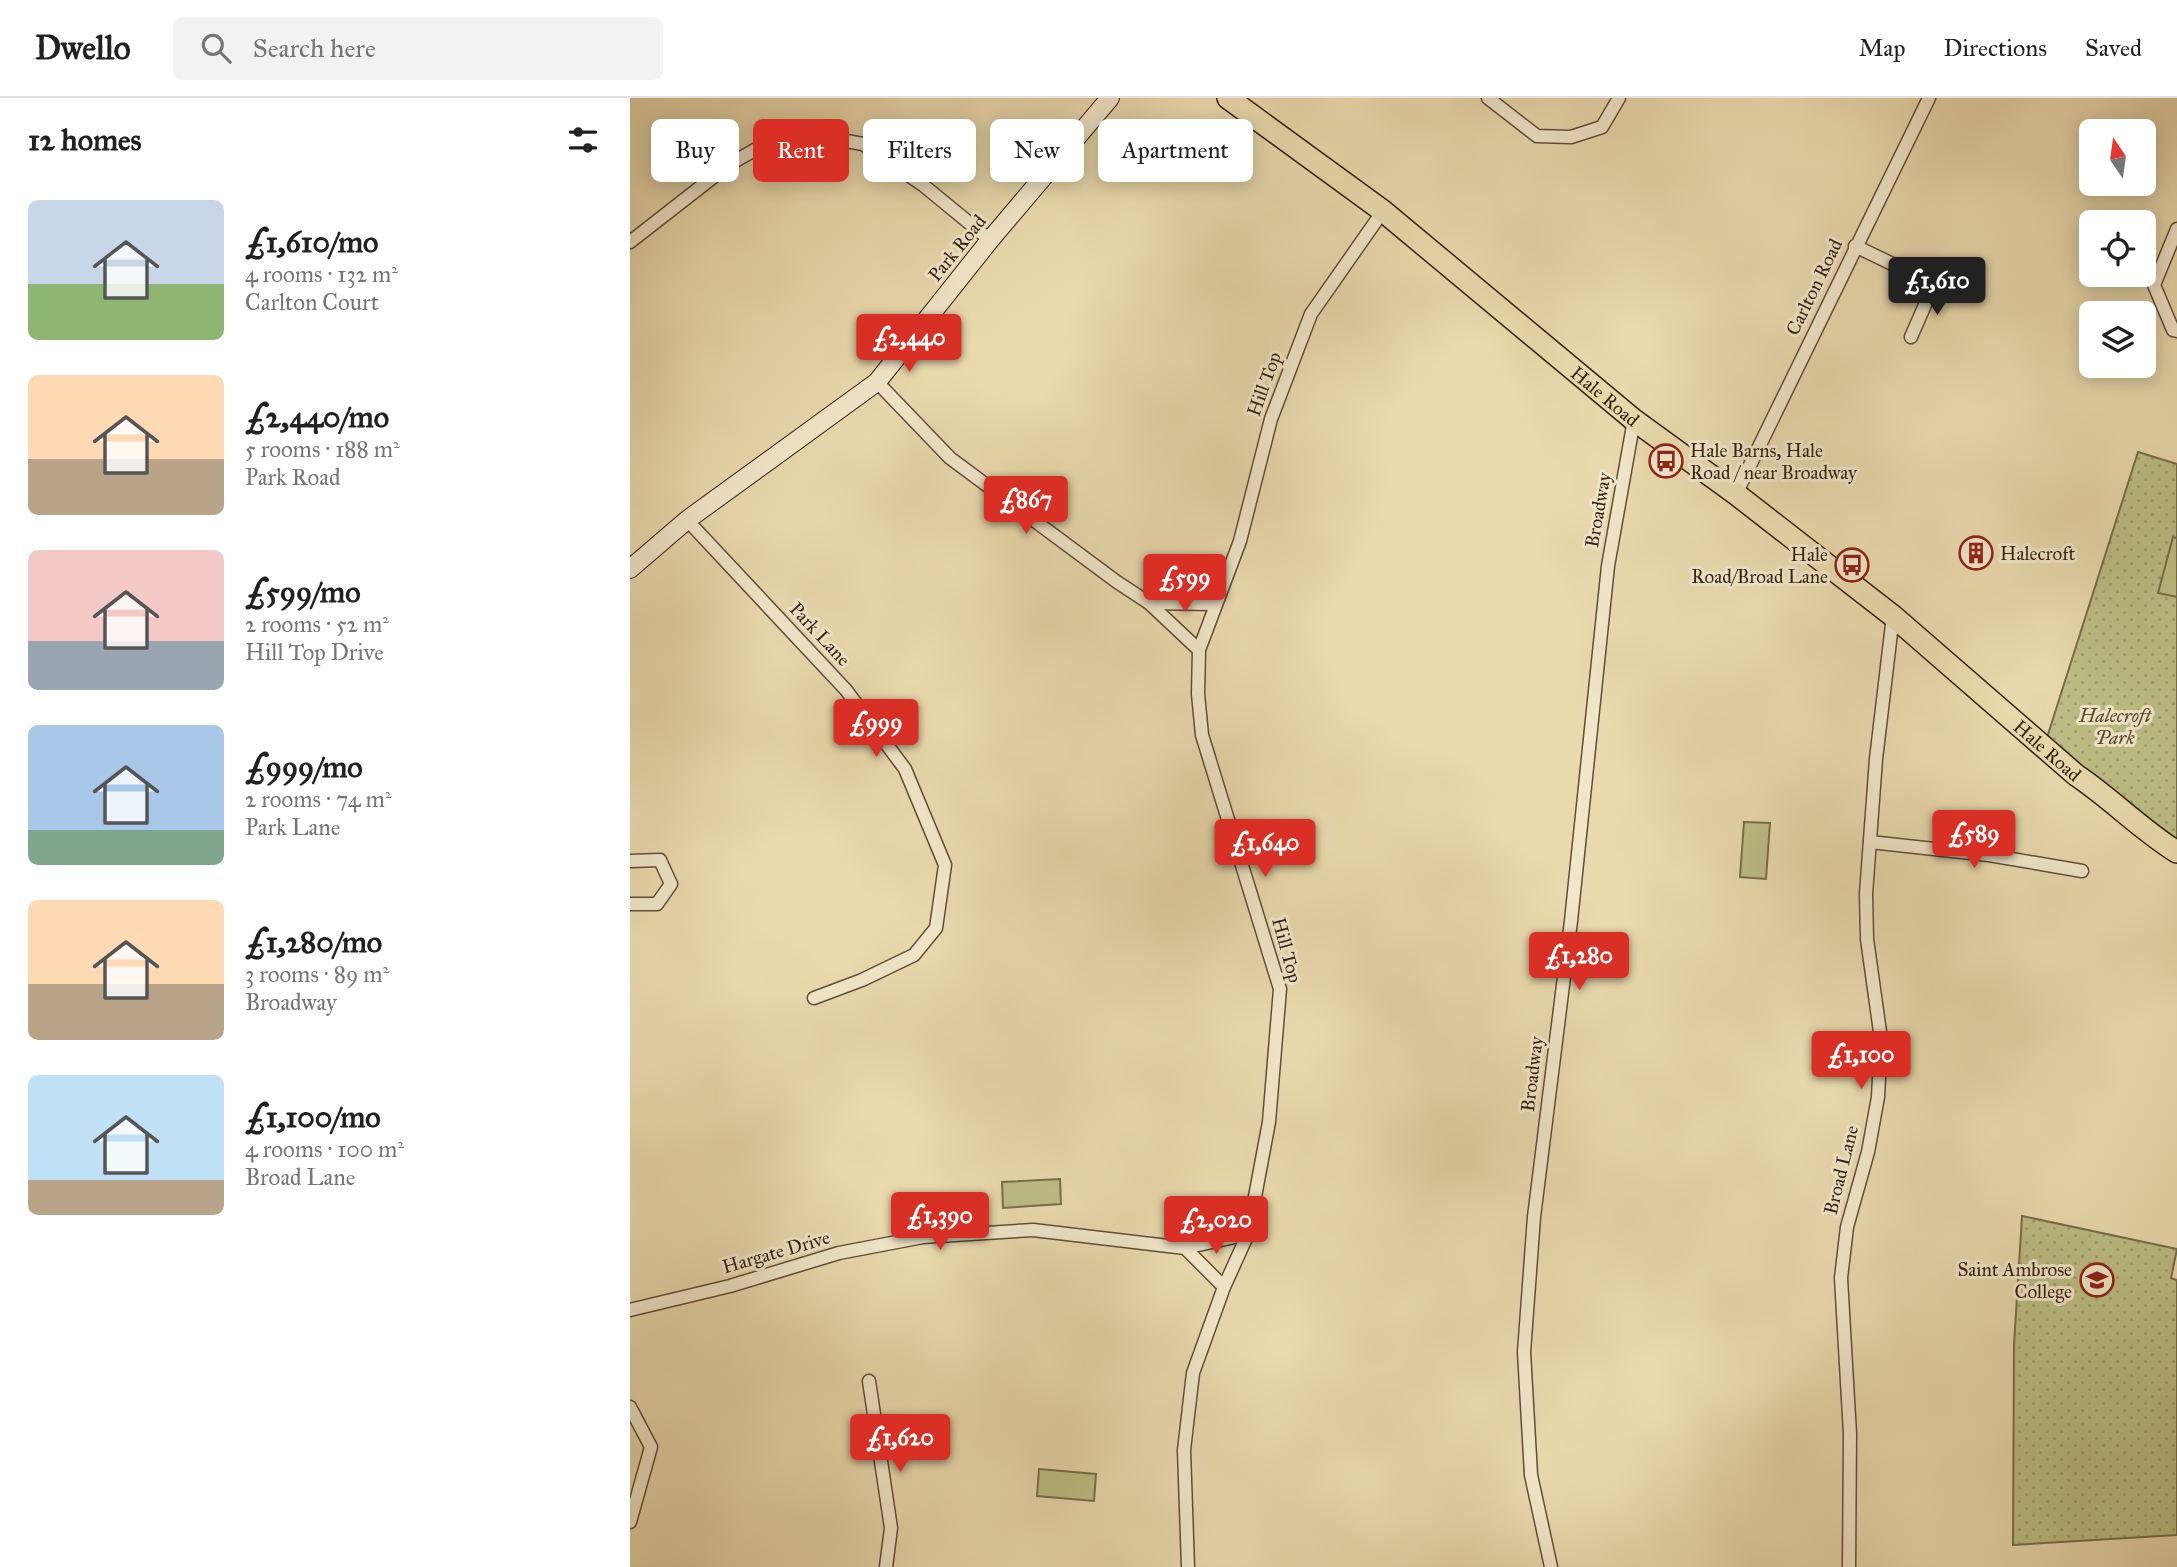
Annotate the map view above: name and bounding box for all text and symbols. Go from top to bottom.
search box [173,17,663,80]
text: Dwello [35,28,131,68]
icon: search [197,29,235,67]
text: Search here [253,32,376,64]
text: Map [1859,33,1906,63]
text: Directions [1944,33,2047,63]
text: Saved [2085,33,2142,63]
chip: Buy [651,119,739,182]
chip: Rent [753,119,849,182]
chip: Filters [863,119,976,182]
chip: New [990,119,1084,182]
chip: Apartment [1098,119,1253,182]
north arrow [2079,119,2156,196]
map controls [2079,119,2156,378]
icon: filters [564,121,602,159]
text: 12 homes [28,122,141,158]
street label: Park Road [923,210,991,286]
button: locate [2079,210,2156,287]
text: £1,610/mo [245,224,378,260]
icon: home [84,228,168,312]
street label: Carlton Road [1781,235,1847,339]
pin: £1,610 [1880,258,1994,317]
text: 4 rooms · 132 m² [245,260,398,288]
text: £1,610 [1904,266,1970,294]
text: Carlton Court [245,288,379,316]
button: layers [2079,301,2156,378]
pin: £2,440 [852,314,966,374]
text: £2,440 [872,323,946,351]
street label: Hill Top [1242,349,1286,419]
street label: Hale Road [1566,361,1644,431]
text: £2,440/mo [245,399,389,435]
icon: home [84,403,168,487]
text: 5 rooms · 188 m² [245,435,400,463]
place label: Hale Barns, Hale Road / near Broadway [1690,439,1858,484]
bus stop icon: Hale Barns, Hale Road / near Broadway [1647,442,1685,480]
text: Park Road [245,463,341,491]
street label: Broadway [1580,470,1616,549]
pin: £867 [985,476,1067,536]
text: £867 [1000,485,1052,513]
building icon: Halecroft [1957,534,1995,572]
place label: Halecroft [2000,542,2076,565]
place label: Hale Road/Broad Lane [1691,543,1828,588]
bus stop icon: Hale Road/Broad Lane [1833,546,1871,584]
pin: £599 [1144,554,1226,614]
text: £599 [1159,563,1211,591]
text: £599/mo [245,574,361,610]
icon: home [84,578,168,662]
street label: Park Lane [785,597,855,671]
text: 2 rooms · 52 m² [245,610,389,638]
text: Hill Top Drive [245,638,384,666]
pin: £999 [835,700,917,759]
park label: Halecroft Park [2078,704,2152,749]
text: £999 [849,708,903,736]
street label: Hale Road [2009,715,2086,786]
text: £999/mo [245,749,363,785]
icon: home [84,753,168,837]
text: 2 rooms · 74 m² [245,785,391,813]
pin: £589 [1933,810,2015,870]
text: Park Lane [245,813,340,841]
text: £589 [1948,819,2000,847]
pin: £1,640 [1208,820,1322,879]
text: £1,640 [1230,828,1300,856]
street label: Hill Top [1267,915,1307,985]
text: £1,280/mo [245,924,382,960]
icon: home [84,928,168,1012]
pin: £1,280 [1522,932,1636,992]
text: £1,280 [1545,941,1613,969]
text: 3 rooms · 89 m² [245,960,389,988]
text: Broadway [245,988,337,1016]
pin: £1,100 [1804,1032,1918,1091]
street label: Broadway [1516,1034,1548,1113]
text: £1,100 [1828,1040,1894,1068]
text: £1,100/mo [245,1099,381,1135]
icon: home [84,1103,168,1187]
street label: Broad Lane [1819,1123,1863,1217]
text: 4 rooms · 100 m² [245,1135,404,1163]
text: Broad Lane [245,1163,355,1191]
pin: £1,390 [883,1192,997,1252]
pin: £2,020 [1159,1196,1273,1256]
text: £1,390 [907,1201,973,1229]
text: £2,020 [1180,1205,1252,1233]
street label: Hargate Drive [719,1226,833,1279]
place label: Saint Ambrose College [1957,1258,2072,1304]
school or university icon: Saint Ambrose College [2078,1261,2116,1299]
pin: £1,620 [843,1414,957,1474]
text: £1,620 [866,1423,934,1451]

